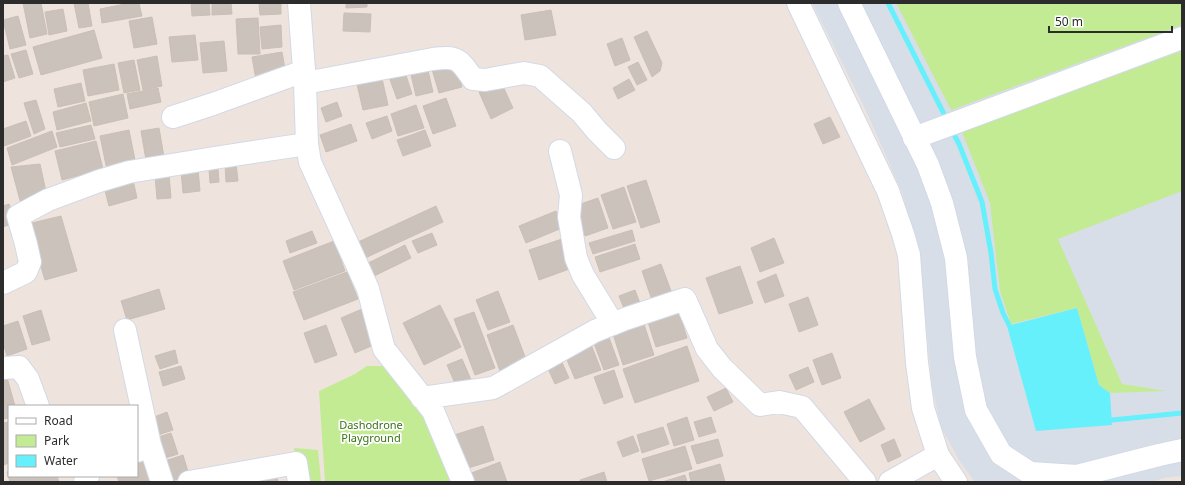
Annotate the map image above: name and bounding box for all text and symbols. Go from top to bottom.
scale bar [1049,8,1172,34]
text: 50 m [1055,13,1083,30]
legend [8,405,138,477]
text: Road [44,412,73,429]
park label: Dashodrone Playground [339,417,403,445]
text: Park [44,432,70,449]
text: Water [44,452,78,469]

